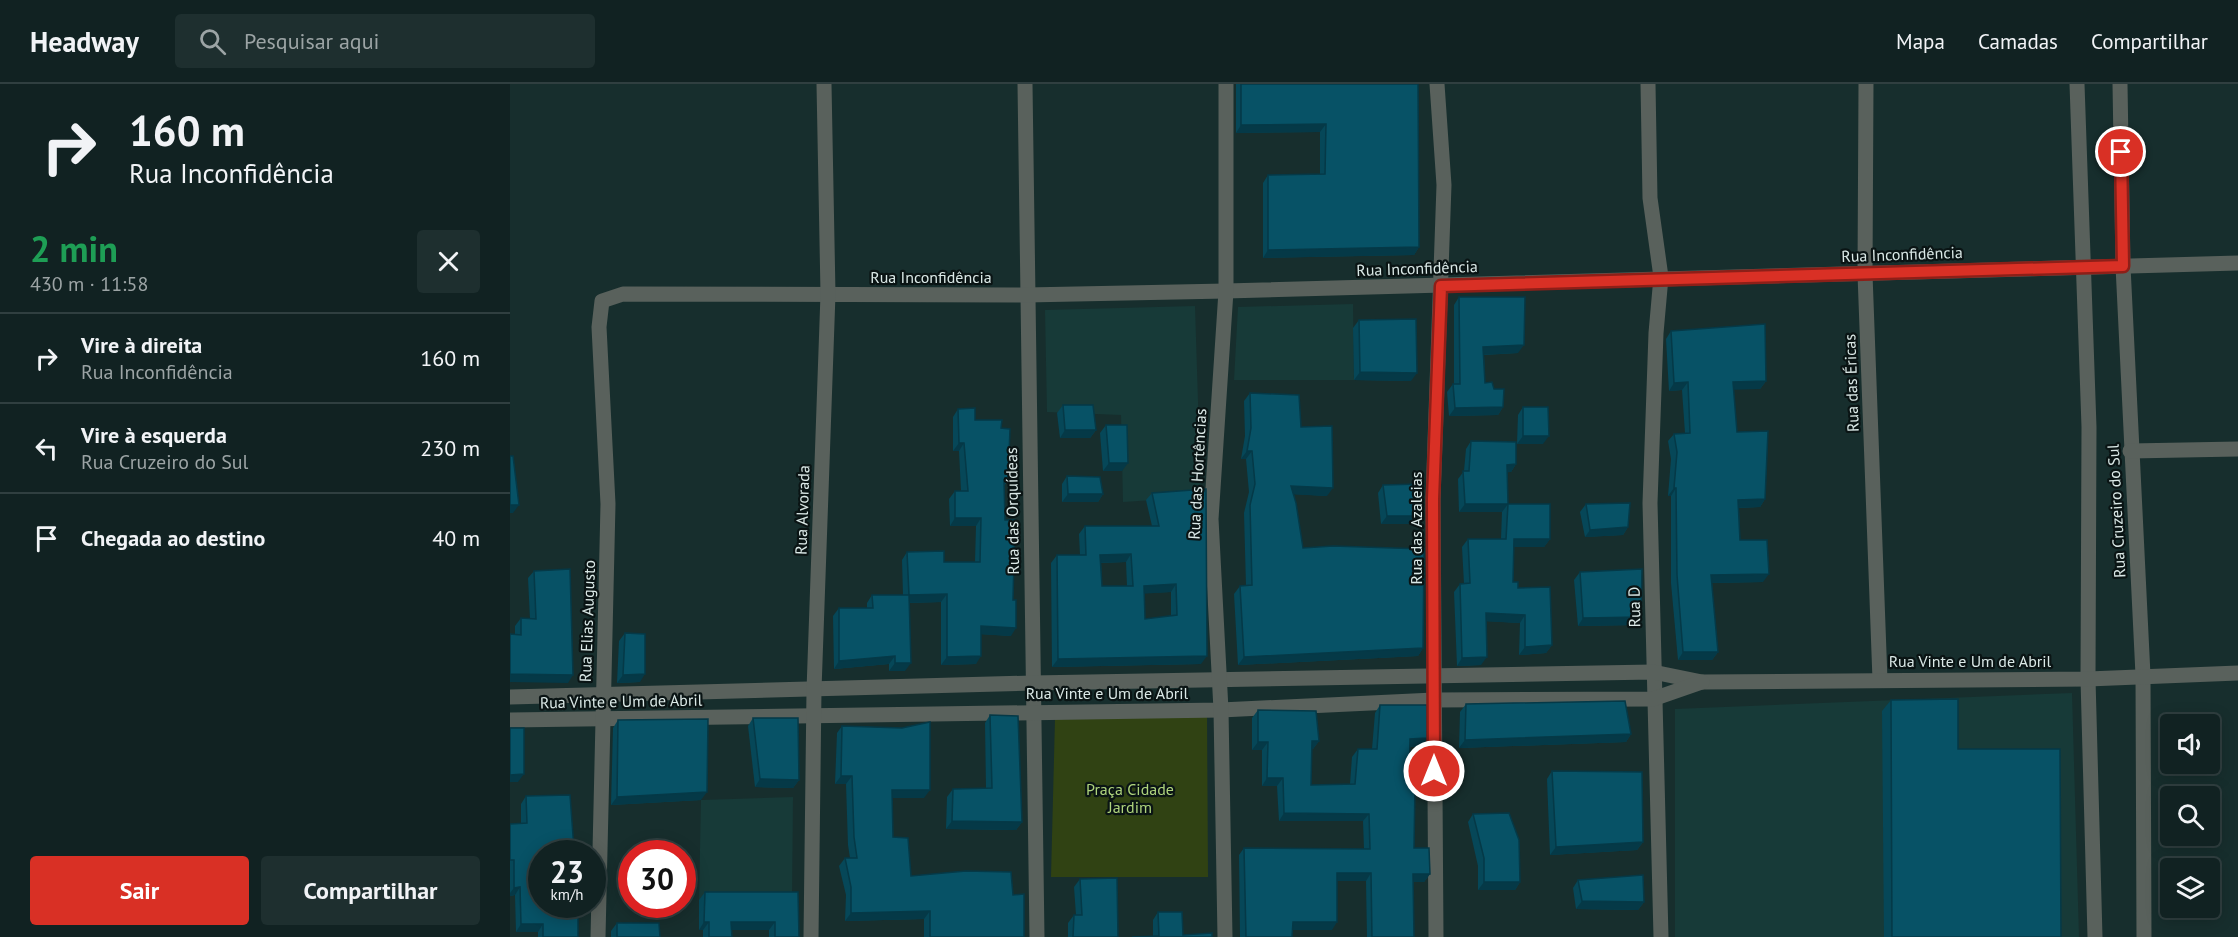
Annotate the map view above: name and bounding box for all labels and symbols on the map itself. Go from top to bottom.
pin [2095,126,2146,177]
street label: Rua Inconfidência [1841,242,1963,266]
street label: Rua Inconfidência [1356,256,1478,280]
street label: Rua Inconfidência [870,267,992,287]
street label: Rua das Éricas [1839,333,1863,432]
street label: Rua das Hortências [1184,408,1210,540]
street label: Rua Cruzeiro do Sul [2102,443,2129,578]
street label: Rua das Orquídeas [1001,447,1023,575]
street label: Rua Alvorada [790,465,814,555]
street label: Rua das Azaleias [1406,471,1426,585]
street label: Rua Elias Augusto [575,560,599,682]
street label: Rua D [1624,587,1644,627]
street label: Rua Vinte e Um de Abril [1889,651,2052,671]
street label: Rua Vinte e Um de Abril [1026,683,1189,703]
street label: Rua Vinte e Um de Abril [540,690,703,712]
position arrow [1402,739,1466,803]
park label: Praça Cidade Jardim [1086,779,1174,817]
speed limit sign: 30 [618,840,696,918]

